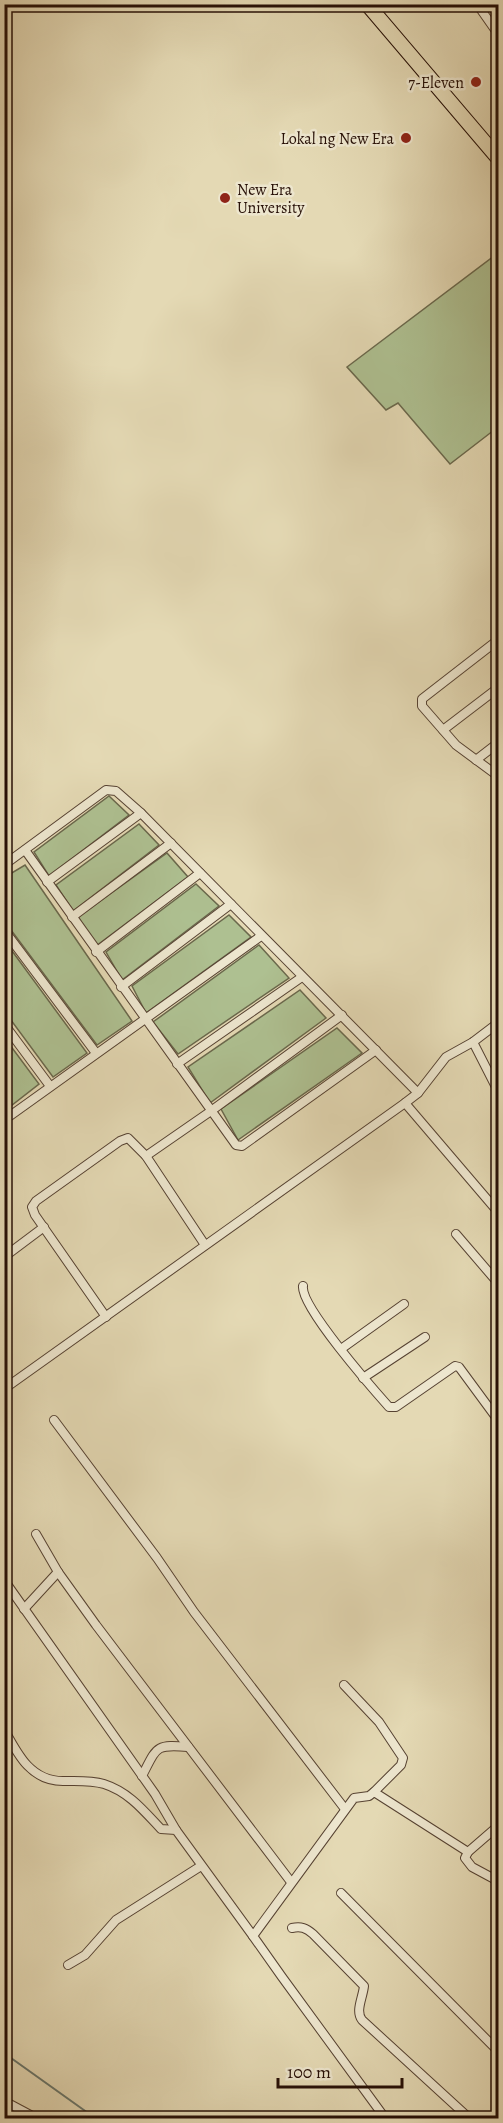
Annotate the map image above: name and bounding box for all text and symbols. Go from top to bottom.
place label: 7-Eleven [408,72,464,94]
marker: 7-Eleven [469,75,483,89]
place label: Lokal ng New Era [281,128,395,150]
marker: Lokal ng New Era [399,131,413,145]
place label: New Era University [237,179,305,219]
marker: New Era University [218,191,232,205]
scale bar [278,2051,402,2089]
text: 100 m [287,2060,331,2084]

